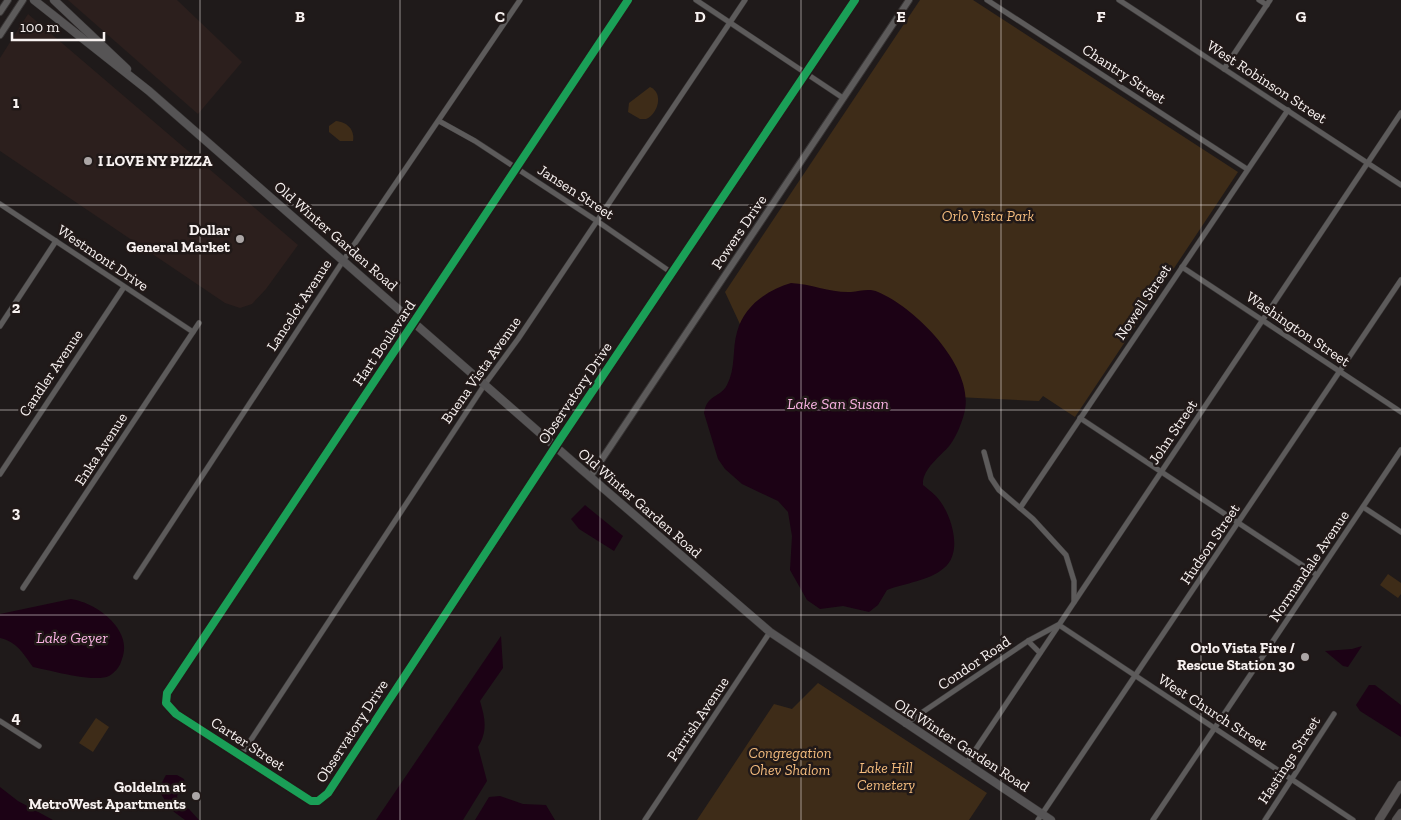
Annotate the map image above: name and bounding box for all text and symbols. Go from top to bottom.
text: B [295,7,305,26]
text: C [495,7,505,26]
text: D [694,7,706,26]
text: E [896,7,906,26]
text: F [1096,7,1106,26]
text: G [1296,7,1307,26]
scale bar [12,10,105,42]
text: 100 m [20,18,59,36]
street label: West Robinson Street [1204,37,1331,128]
street label: Chantry Street [1079,40,1170,108]
text: 1 [13,93,20,112]
place label: I LOVE NY PIZZA [98,152,213,170]
marker: I LOVE NY PIZZA [82,155,94,167]
street label: Jansen Street [534,161,618,224]
street label: Old Winter Garden Road [270,177,402,295]
street label: Powers Drive [708,191,770,273]
park label: Orlo Vista Park [942,207,1034,225]
street label: Westmont Drive [54,221,152,295]
place label: Dollar General Market [126,221,231,256]
marker: Dollar General Market [234,233,246,245]
street label: Lancelot Avenue [263,256,335,354]
street label: Nowell Street [1111,260,1175,343]
street label: Washington Street [1243,288,1354,371]
street label: Hart Boulevard [349,296,420,389]
text: 2 [12,298,21,317]
street label: Buena Vista Avenue [437,313,525,427]
street label: Candler Avenue [15,326,87,420]
street label: Observatory Drive [534,339,616,447]
water label: Lake San Susan [787,394,889,413]
street label: John Street [1145,396,1201,468]
street label: Enka Avenue [71,409,131,489]
street label: Old Winter Garden Road [574,444,706,562]
street label: Hudson Street [1176,500,1244,588]
text: 3 [12,503,21,522]
street label: Normandale Avenue [1265,507,1353,625]
water label: Lake Geyer [36,628,108,647]
street label: Condor Road [934,632,1014,694]
place label: Orlo Vista Fire / Rescue Station 30 [1177,639,1295,674]
marker: Orlo Vista Fire / Rescue Station 30 [1299,651,1311,663]
street label: West Church Street [1155,670,1271,754]
street label: Parrish Avenue [663,673,733,765]
street label: Observatory Drive [312,676,392,786]
street label: Old Winter Garden Road [891,694,1034,796]
text: 4 [11,708,21,727]
street label: Hastings Street [1254,712,1324,807]
street label: Carter Street [208,713,289,775]
park label: Congregation Ohev Shalom [748,744,832,779]
park label: Lake Hill Cemetery [857,759,915,794]
place label: Goldelm at MetroWest Apartments [29,778,187,813]
marker: Goldelm at MetroWest Apartments [190,790,202,802]

